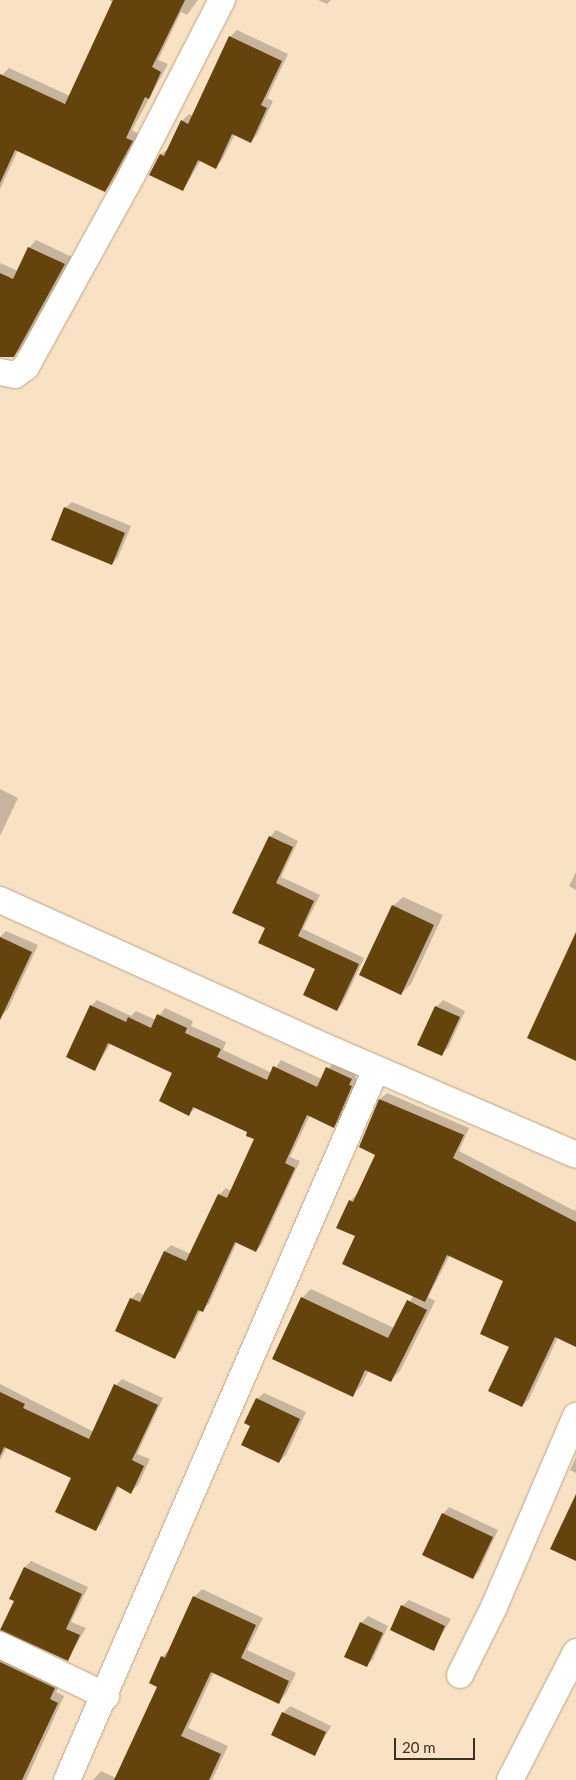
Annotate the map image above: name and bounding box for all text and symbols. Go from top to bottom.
scale bar [396,1728,477,1760]
text: 20 m [402,1738,436,1756]

